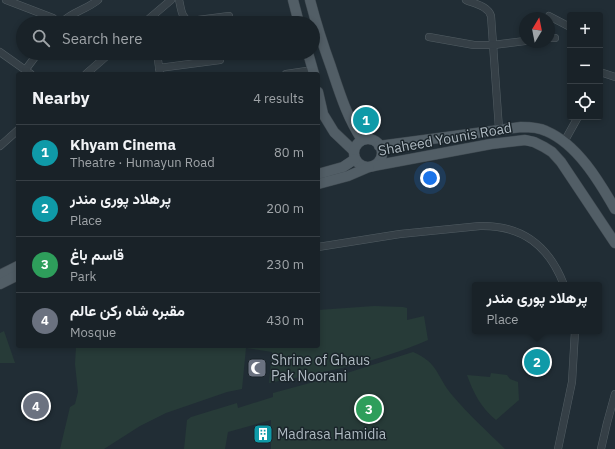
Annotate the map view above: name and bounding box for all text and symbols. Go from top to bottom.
north arrow [519,12,555,48]
map controls [567,12,603,120]
button: + [567,12,603,48]
search box [16,16,320,60]
icon: search [30,27,52,49]
text: Search here [62,29,142,48]
button: − [567,48,603,84]
button: locate [567,84,603,120]
text: Nearby [32,87,90,109]
text: 4 results [253,90,304,107]
pin: 1 [353,105,379,135]
street label: Shaheed Younis Road [377,118,513,160]
text: Khyam Cinema [70,135,176,154]
text: 1 [41,144,49,161]
text: 80 m [274,144,304,161]
text: Theatre · Humayun Road [70,154,215,171]
your location [420,168,440,188]
text: پرھلاد پوری مندر [70,189,171,208]
text: 2 [41,200,49,217]
text: 200 m [266,200,304,217]
text: Place [70,212,102,229]
text: قاسم باغ [70,245,124,264]
text: 3 [41,256,49,273]
text: 230 m [266,256,304,273]
text: Park [70,268,96,285]
popup [472,282,602,334]
text: پرھلاد پوری مندر [486,288,588,307]
text: مقبرہ شاہ رکن عالم [70,301,185,320]
text: Place [486,311,518,328]
text: 4 [41,312,49,329]
text: 430 m [266,312,304,329]
text: Mosque [70,324,116,341]
pin: 2 [524,347,550,377]
place label: Shrine of Ghaus Pak Noorani [271,351,370,385]
mosque icon: Shrine of Ghaus Pak Noorani [246,357,268,379]
pin: 4 [23,391,49,421]
pin: 3 [356,394,382,424]
building icon: Madrasa Hamidia [252,423,274,445]
place label: Madrasa Hamidia [277,425,387,443]

